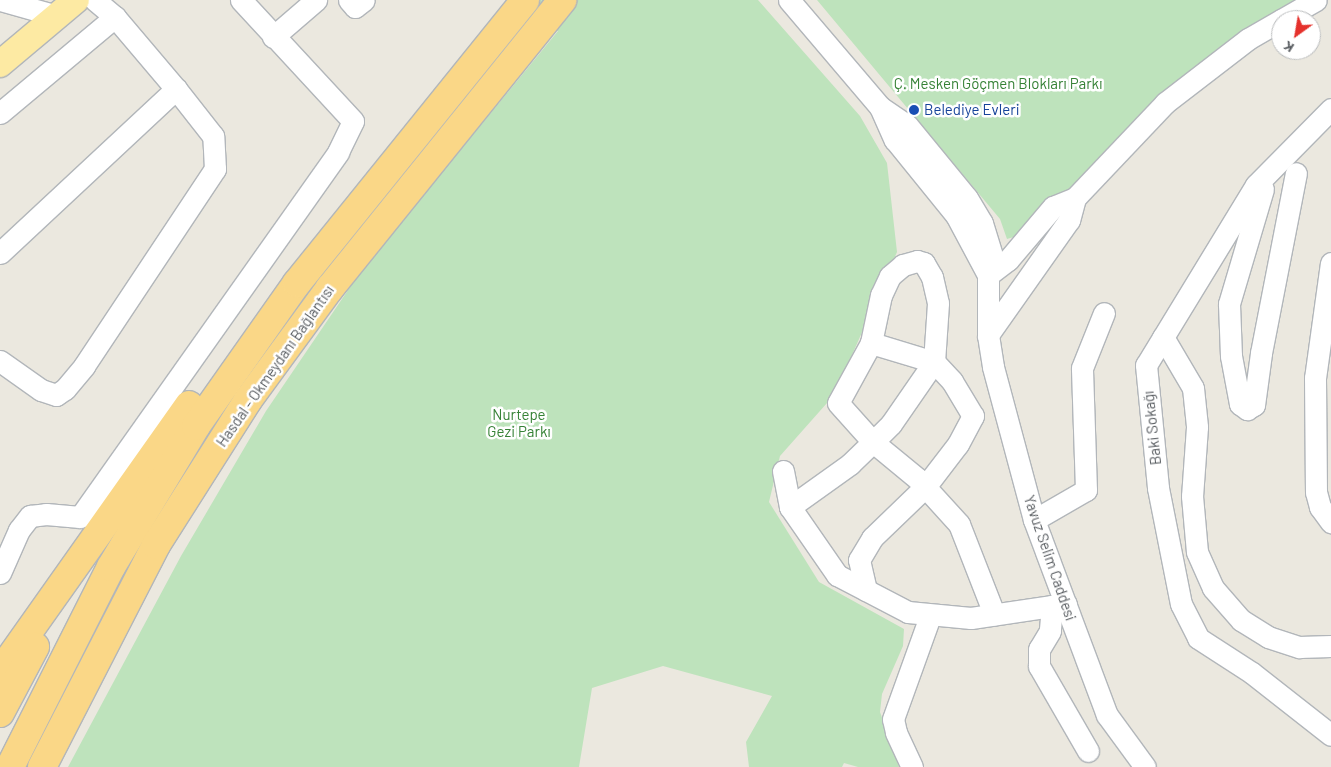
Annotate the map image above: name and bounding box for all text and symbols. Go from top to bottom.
north arrow [1271,10,1321,60]
text: K [1280,38,1297,57]
park label: Ç. Mesken Göçmen Blokları Parkı [894,75,1102,93]
place label: Belediye Evleri [924,101,1019,119]
marker: Belediye Evleri [908,104,920,116]
street label: Hasdal - Okmeydanı Bağlantısı [212,282,338,450]
street label: Baki Sokağı [1139,390,1165,466]
park label: Nurtepe Gezi Parkı [487,405,551,440]
street label: Yavuz Selim Caddesi [1020,493,1080,623]

